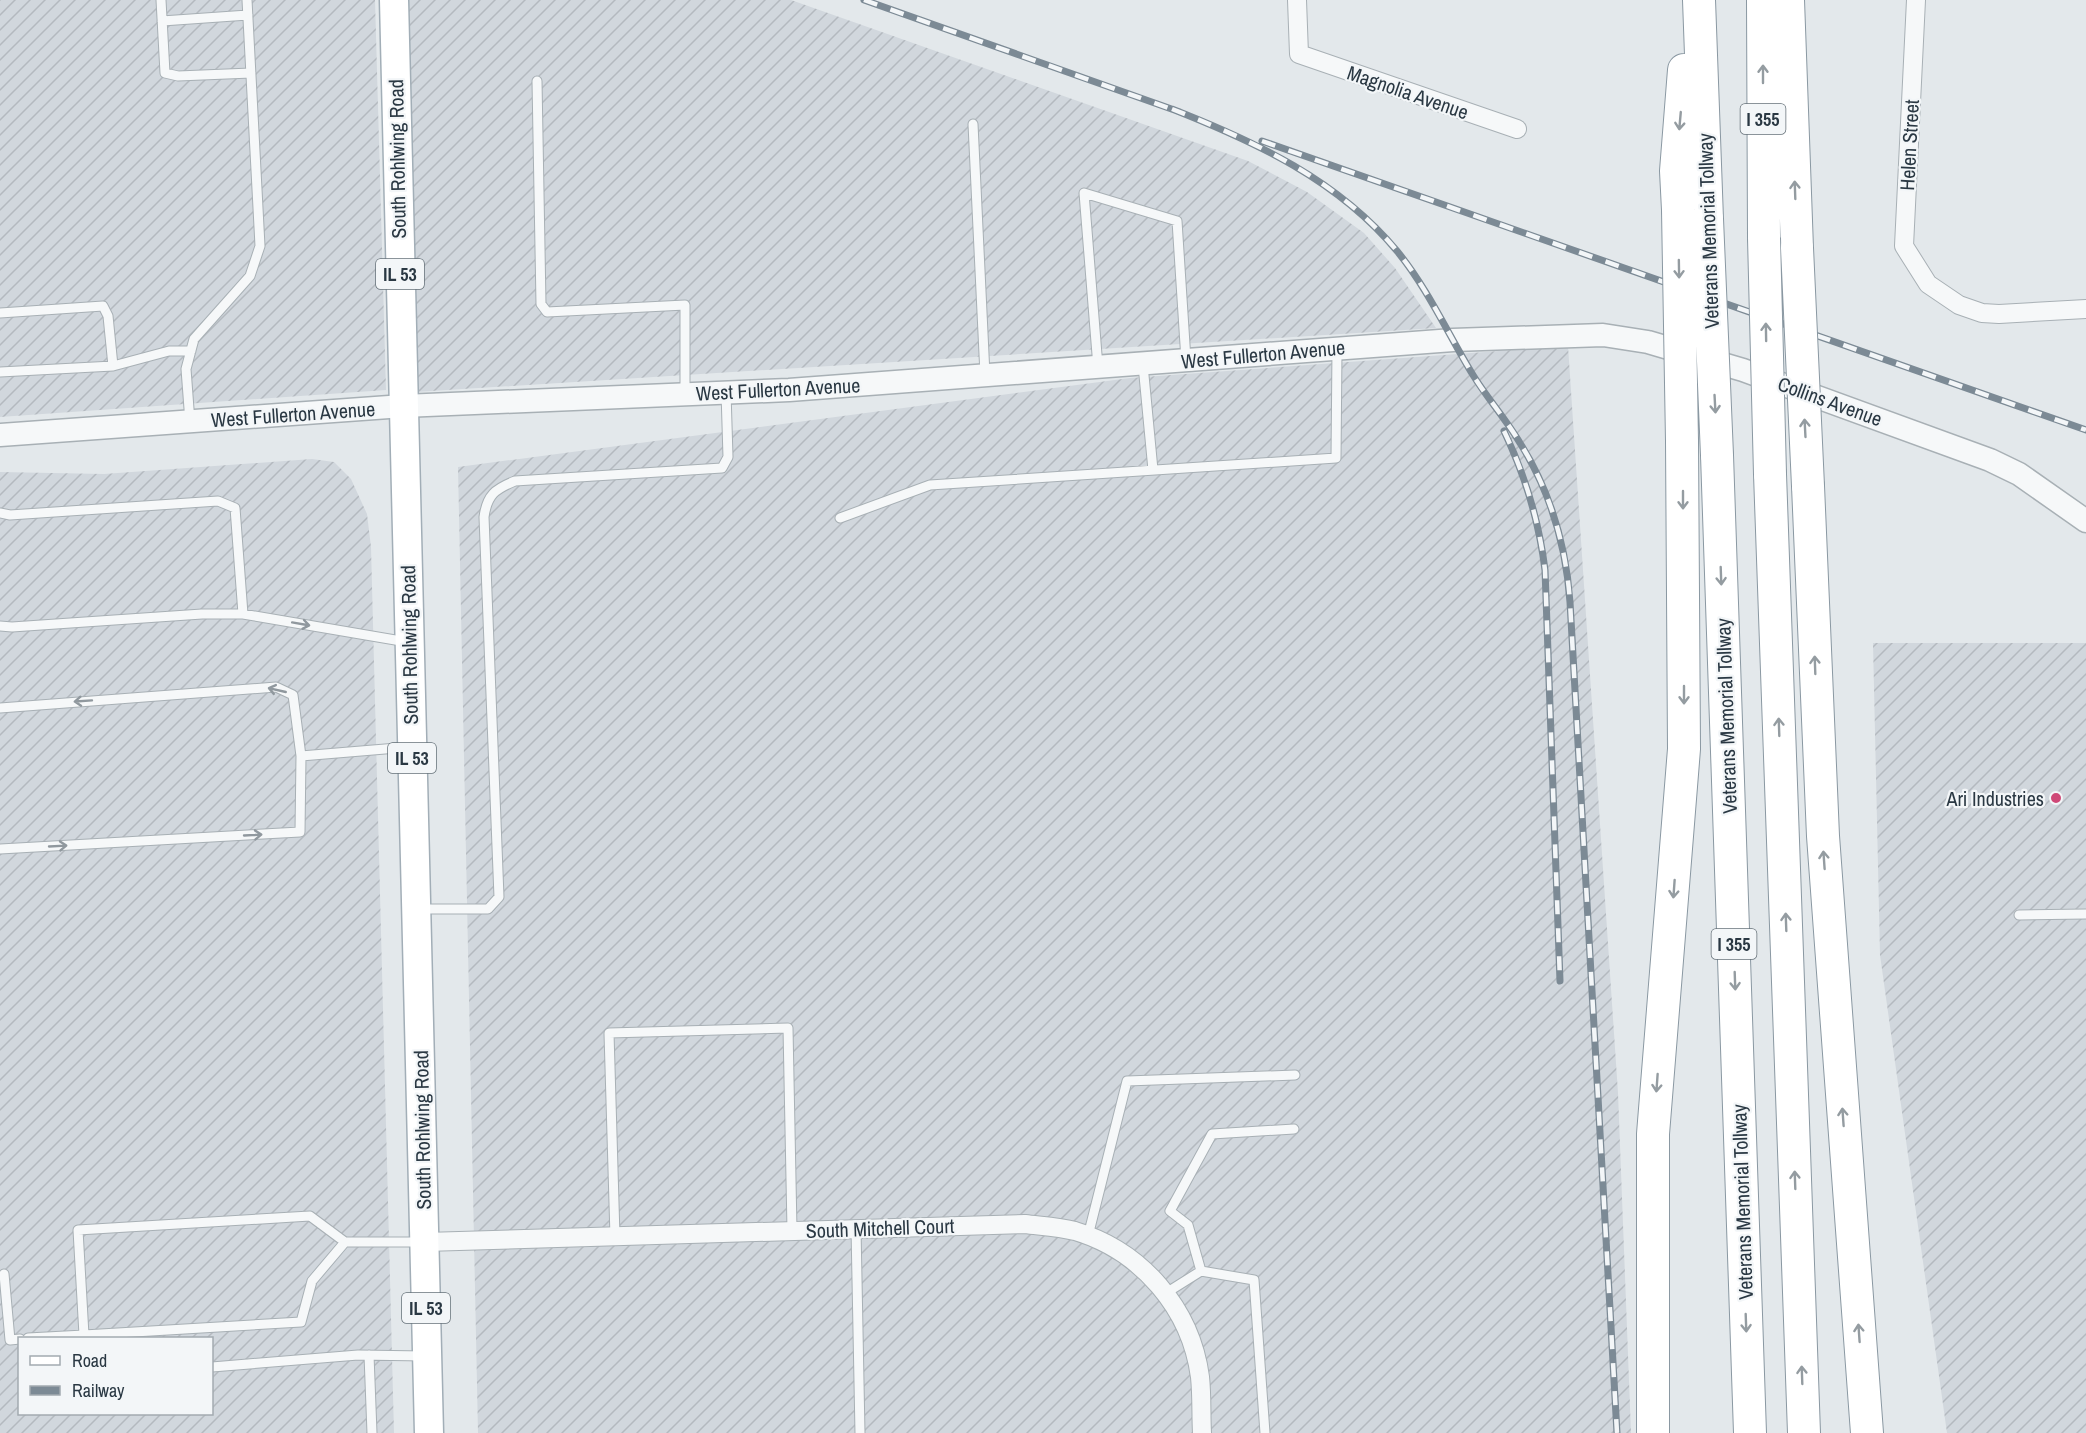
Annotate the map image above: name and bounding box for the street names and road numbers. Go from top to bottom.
street label: Magnolia Avenue [1344,59,1472,125]
street label: South Rohlwing Road [382,79,412,239]
street label: Helen Street [1893,98,1925,191]
road number: I 355 [1740,104,1786,134]
street label: Veterans Memorial Tollway [1691,132,1725,329]
road number: IL 53 [376,259,424,289]
street label: West Fullerton Avenue [1180,333,1346,375]
street label: Collins Avenue [1774,370,1886,432]
street label: West Fullerton Avenue [695,371,861,407]
street label: West Fullerton Avenue [210,395,376,433]
street label: South Rohlwing Road [394,565,424,725]
street label: Veterans Memorial Tollway [1709,617,1743,814]
road number: IL 53 [388,743,436,773]
road number: I 355 [1712,929,1756,959]
street label: South Rohlwing Road [407,1050,437,1210]
street label: Veterans Memorial Tollway [1725,1103,1759,1300]
street label: South Mitchell Court [805,1212,955,1244]
road number: IL 53 [402,1293,450,1323]

